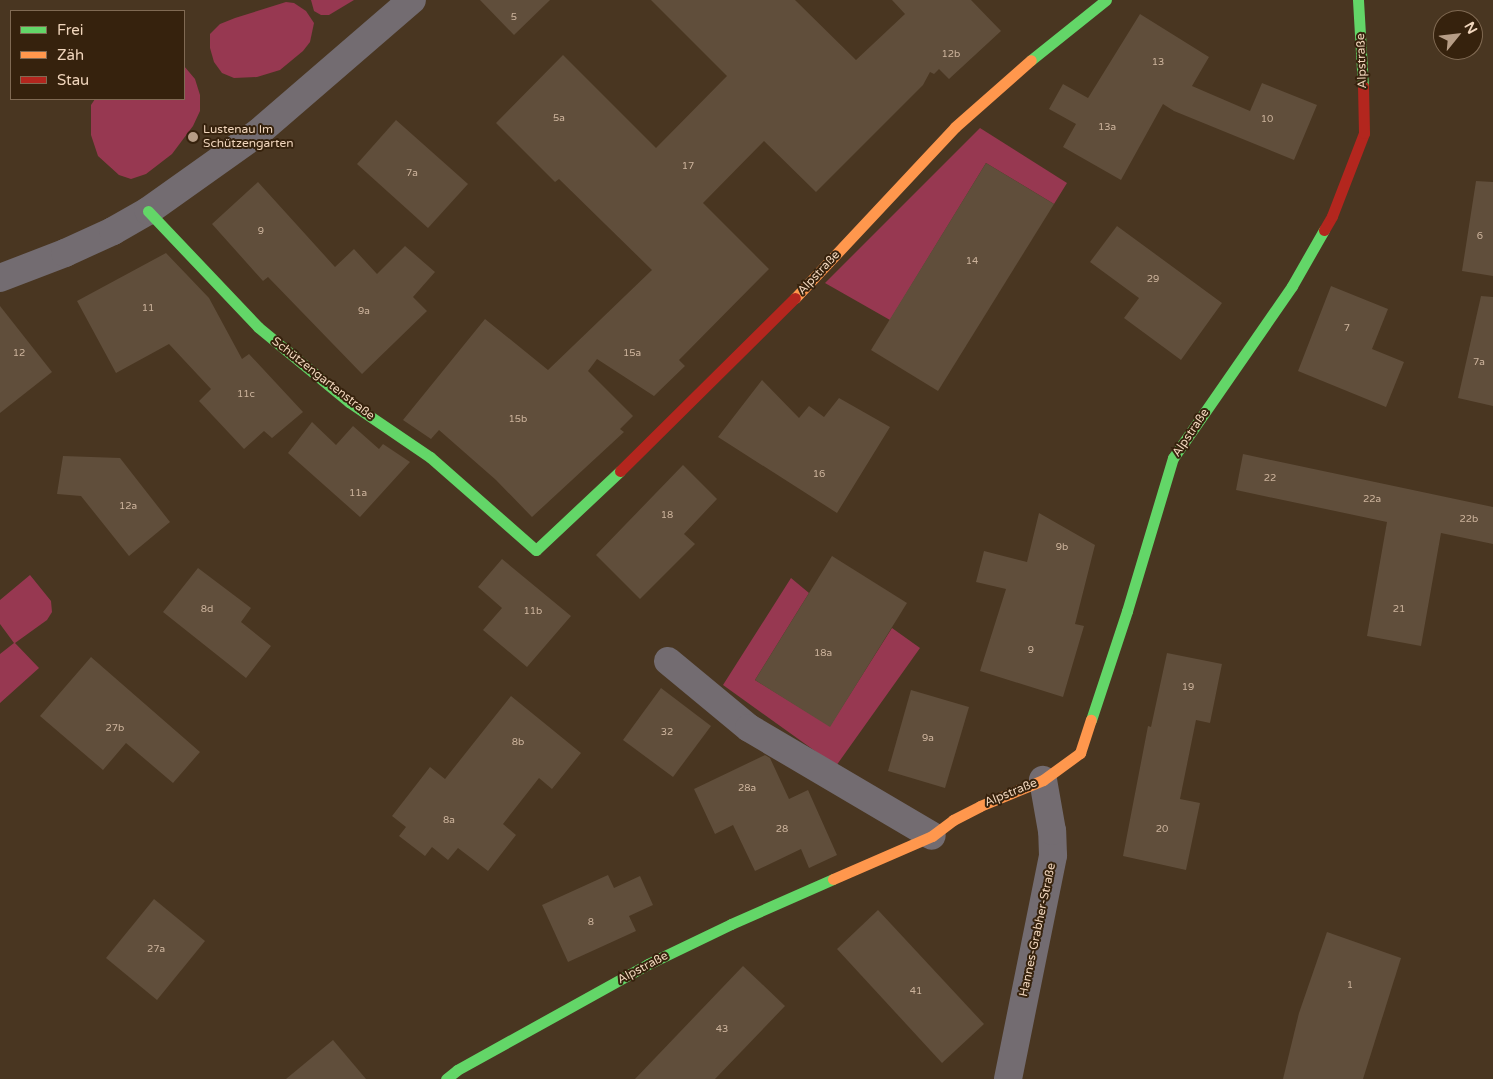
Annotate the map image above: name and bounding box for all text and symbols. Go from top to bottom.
legend [10,10,185,100]
north arrow [1433,10,1483,60]
house number: 5 [511,12,517,24]
text: N [1461,19,1481,37]
text: Frei [57,21,83,39]
street label: Alpstraße [1354,33,1370,89]
text: Zäh [57,46,84,64]
house number: 12b [942,49,960,61]
house number: 13 [1152,57,1164,69]
text: Stau [57,71,89,89]
house number: 5a [553,113,565,125]
house number: 10 [1261,114,1273,126]
house number: 13a [1098,122,1116,134]
place label: Lustenau Im Schützengarten [203,123,294,151]
marker: Lustenau Im Schützengarten [187,131,199,143]
house number: 17 [682,161,694,173]
house number: 7a [406,168,418,180]
house number: 9 [258,226,264,238]
house number: 6 [1477,231,1483,243]
street label: Alpstraße [795,248,843,298]
house number: 14 [966,256,978,268]
house number: 29 [1147,274,1159,286]
house number: 11 [142,303,154,315]
house number: 9a [358,306,370,318]
house number: 7 [1344,323,1350,335]
street label: Schützengartenstraße [269,334,377,424]
house number: 12 [13,348,25,360]
house number: 15a [623,348,641,360]
house number: 7a [1473,357,1485,369]
house number: 11c [237,389,255,401]
street label: Alpstraße [1170,406,1212,460]
house number: 15b [509,414,527,426]
house number: 16 [813,469,825,481]
house number: 22 [1264,473,1276,485]
house number: 11a [349,488,367,500]
house number: 22a [1363,494,1381,506]
house number: 12a [119,501,137,513]
house number: 18 [661,510,673,522]
house number: 22b [1460,514,1478,526]
house number: 9b [1056,542,1068,554]
house number: 8d [201,604,213,616]
house number: 21 [1393,604,1405,616]
house number: 11b [524,606,542,618]
house number: 9 [1028,645,1034,657]
house number: 18a [814,648,832,660]
house number: 19 [1182,682,1194,694]
house number: 27b [106,723,124,735]
house number: 32 [661,727,673,739]
house number: 9a [922,733,934,745]
house number: 8b [512,737,524,749]
street label: Alpstraße [983,776,1039,810]
house number: 28a [738,783,756,795]
house number: 8a [443,815,455,827]
house number: 28 [776,824,788,836]
house number: 20 [1156,824,1168,836]
street label: Hannes-Grabher-Straße [1017,862,1059,998]
house number: 8 [588,917,594,929]
house number: 27a [147,944,165,956]
street label: Alpstraße [615,949,671,987]
house number: 1 [1347,980,1353,992]
house number: 41 [910,986,922,998]
house number: 43 [716,1024,728,1036]

